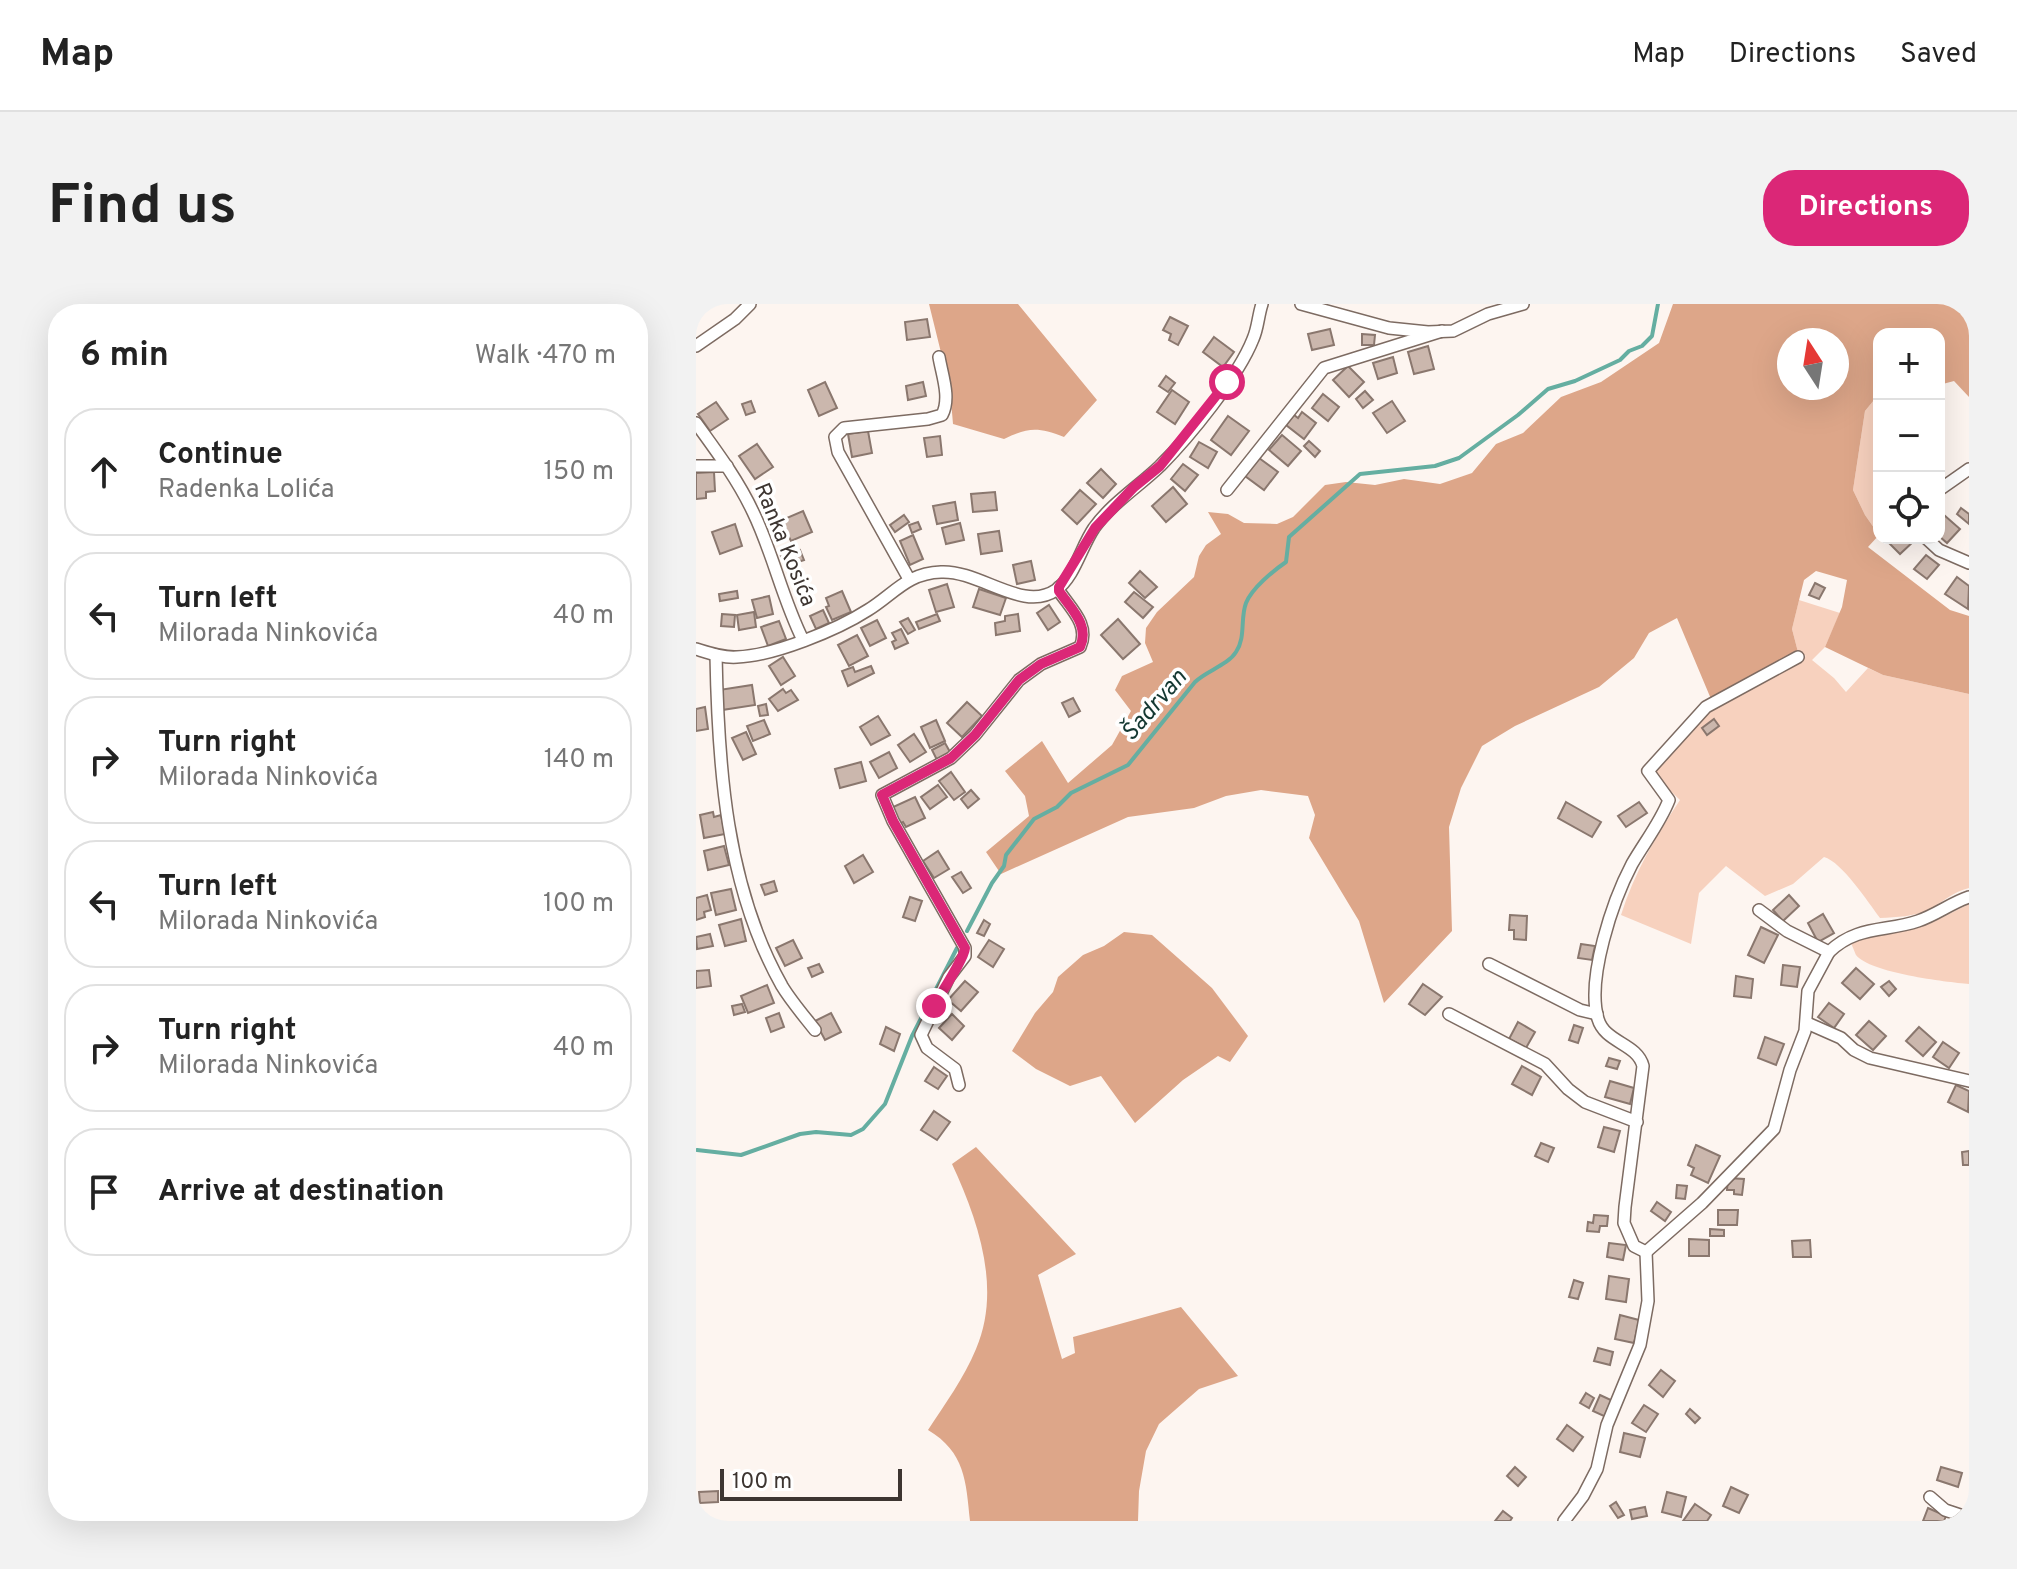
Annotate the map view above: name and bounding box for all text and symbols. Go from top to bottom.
text: Map [40,31,114,80]
text: Map [1632,37,1685,73]
text: Directions [1729,37,1856,73]
text: Saved [1900,37,1977,73]
button: Directions [1763,170,1969,246]
text: Find us [48,173,237,243]
north arrow [1777,328,1849,400]
map controls [1873,328,1945,544]
button: + [1873,328,1945,400]
text: 6 min [80,335,169,378]
text: Walk · 470 m [475,340,616,373]
route start [1209,364,1245,400]
button: − [1873,400,1945,472]
text: Continue [158,437,283,474]
icon: ahead [82,450,126,494]
text: 150 m [543,456,614,489]
button: locate [1873,472,1945,544]
text: Radenka Lolića [158,474,334,507]
street label: Ranka Kosića [747,479,821,611]
text: Turn left [158,581,278,618]
icon: left [82,594,126,638]
text: 40 m [553,600,614,633]
text: Milorada Ninkovića [158,618,378,651]
water label: Šadrvan [1114,663,1194,748]
text: Turn right [158,725,296,762]
icon: right [82,738,126,782]
text: 140 m [544,744,614,777]
text: Milorada Ninkovića [158,762,378,795]
text: Turn left [158,869,278,906]
icon: left [82,882,126,926]
text: 100 m [543,888,614,921]
text: Milorada Ninkovića [158,906,378,939]
route end [916,988,952,1024]
text: Turn right [158,1013,296,1050]
icon: right [82,1026,126,1070]
text: 40 m [553,1032,614,1065]
text: Milorada Ninkovića [158,1050,378,1083]
icon: arrive [82,1170,126,1214]
text: Arrive at destination [158,1174,444,1211]
scale bar [720,1465,902,1501]
text: 100 m [732,1469,792,1496]

